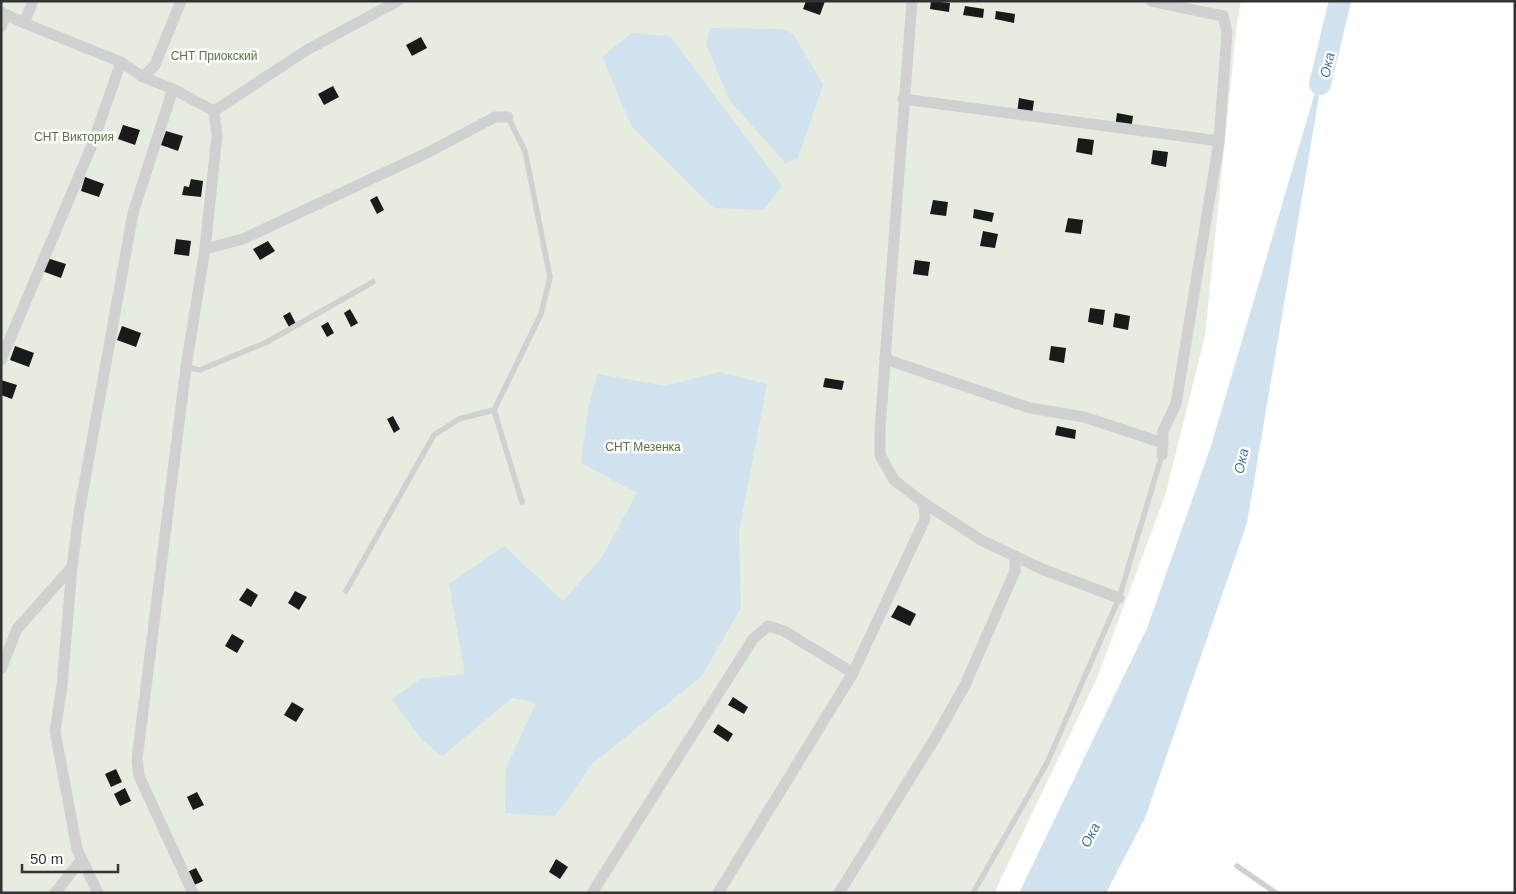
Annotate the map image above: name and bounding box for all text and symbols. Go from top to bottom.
park label: СНТ Приокский [171,49,257,63]
water label: Ока [1317,51,1337,79]
park label: СНТ Виктория [34,130,114,144]
park label: СНТ Мезенка [605,440,681,454]
water label: Ока [1231,447,1251,475]
water label: Ока [1077,820,1103,850]
scale bar [22,842,119,874]
text: 50 m [30,850,63,867]

